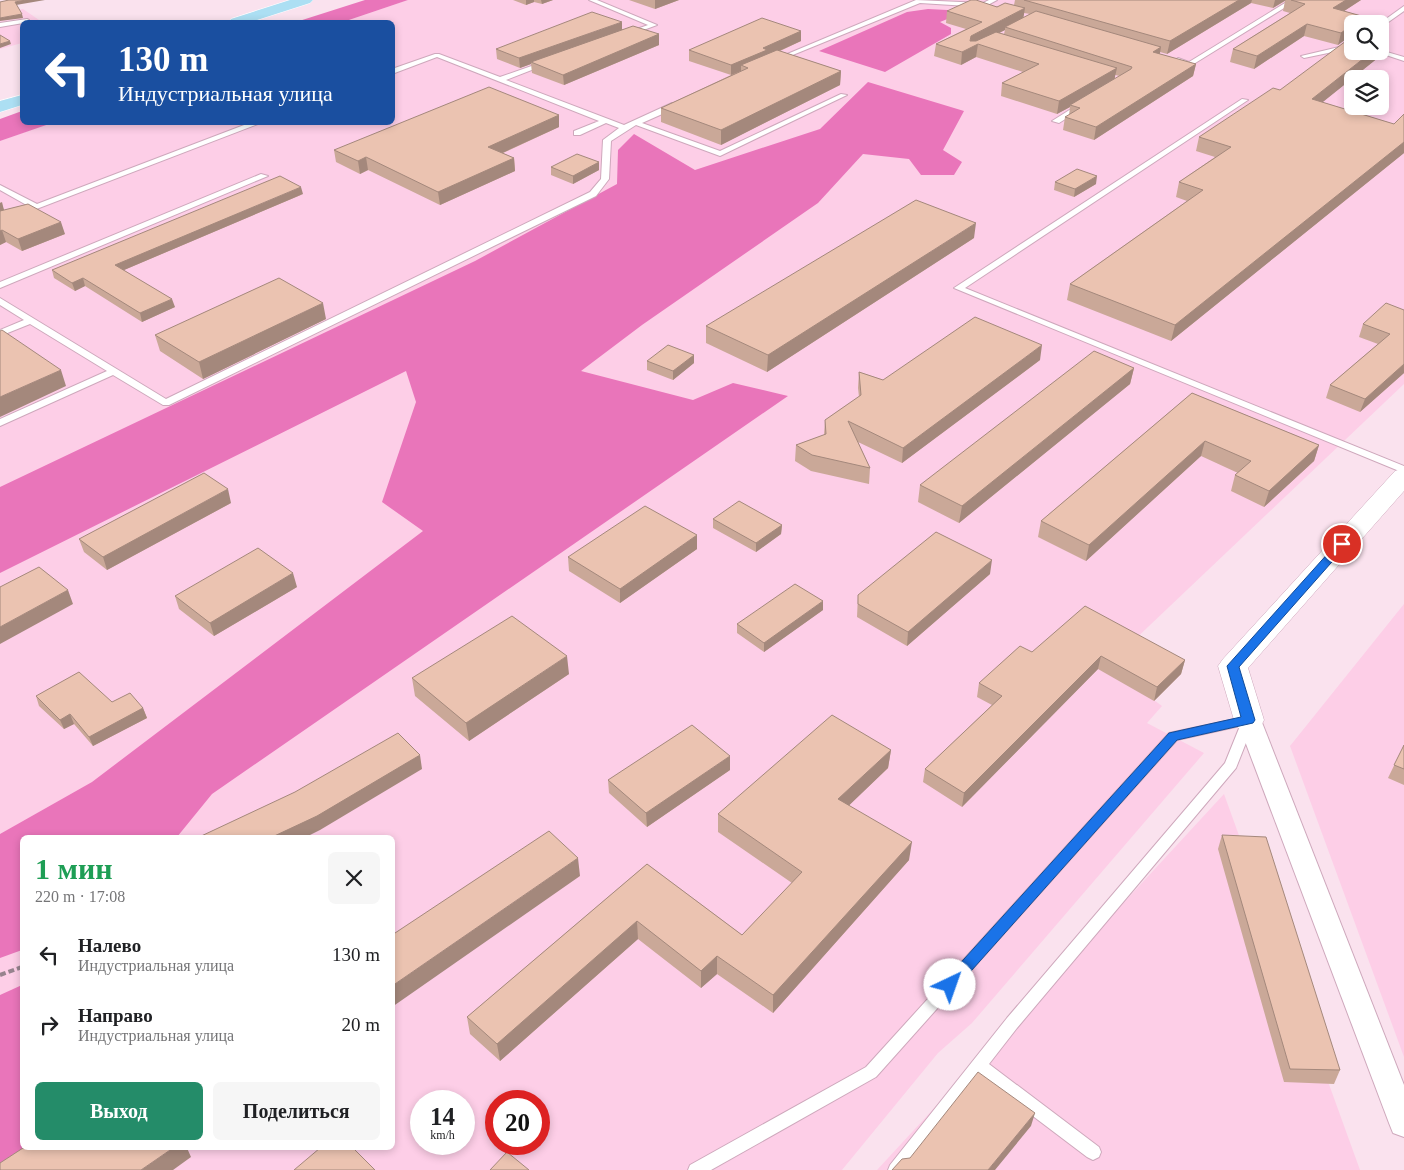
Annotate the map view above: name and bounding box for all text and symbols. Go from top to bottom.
map controls [1344,15,1389,115]
button: search [1344,15,1389,60]
icon: left [35,40,100,105]
text: 130 m [118,40,208,79]
button: layers [1344,70,1389,115]
text: Индустриальная улица [118,81,333,106]
pin [1321,523,1363,565]
icon: arrive [1328,530,1356,558]
text: 1 мин [35,852,113,885]
button: close [328,852,380,904]
text: 220 m · 17:08 [35,888,125,905]
text: Налево [78,935,141,956]
icon: left [35,941,63,969]
text: 130 m [332,944,380,965]
text: Индустриальная улица [78,957,234,974]
position arrow [923,958,975,1010]
text: Направо [78,1005,153,1026]
icon: right [35,1011,63,1039]
text: 20 m [341,1014,380,1035]
text: Индустриальная улица [78,1027,234,1044]
button: Выход [35,1082,203,1140]
button: Поделиться [213,1082,380,1140]
speed limit sign: 20 [485,1090,550,1155]
text: 14 [430,1103,455,1130]
text: km/h [430,1128,455,1142]

